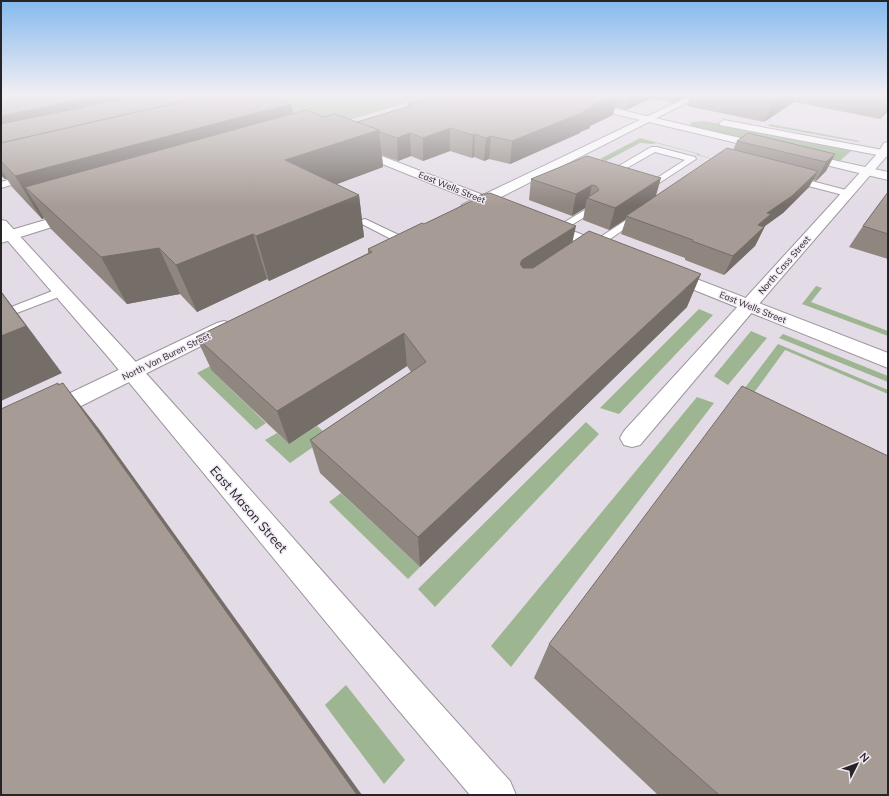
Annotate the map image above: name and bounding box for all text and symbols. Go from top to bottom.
street label: East Wells Street [417,169,487,205]
street label: North Cass Street [756,234,812,296]
street label: East Wells Street [718,289,788,325]
street label: North Van Buren Street [120,330,212,382]
street label: East Mason Street [207,462,291,556]
north arrow [837,744,877,784]
text: N [856,750,872,765]

